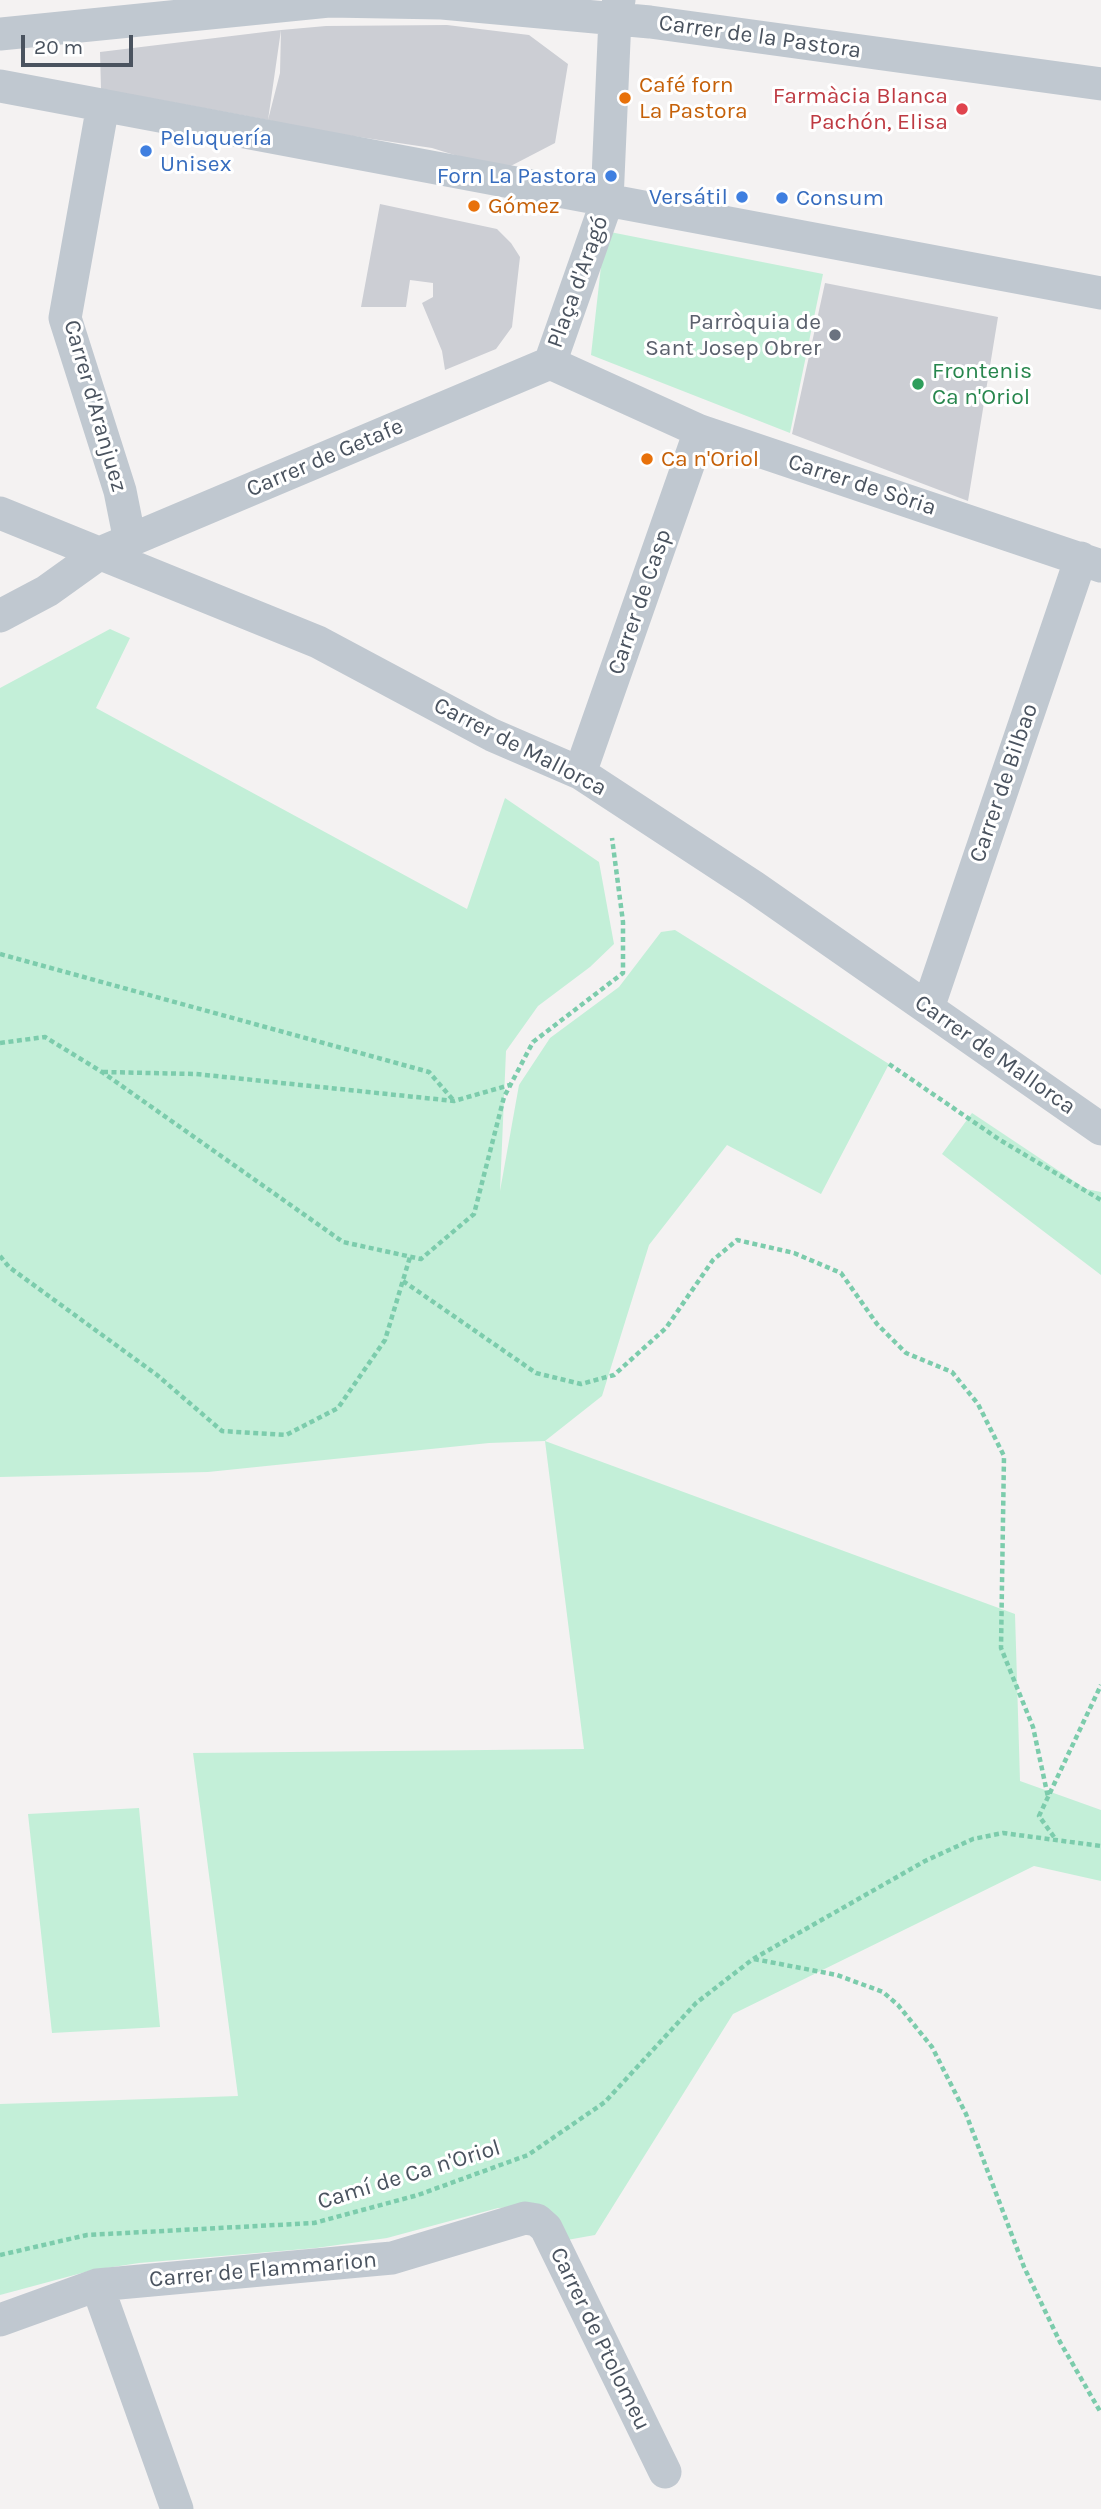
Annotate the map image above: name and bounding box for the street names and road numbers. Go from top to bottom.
street label: Carrer de la Pastora [657,9,863,65]
street label: Plaça d'Aragó [541,212,615,352]
street label: Carrer d'Aranjuez [57,317,133,495]
street label: Carrer de Getafe [243,413,407,503]
street label: Carrer de Sòria [784,448,940,522]
street label: Carrer de Casp [602,526,678,678]
street label: Carrer de Mallorca [429,692,611,802]
street label: Carrer de Bilbao [964,700,1044,866]
street label: Carrer de Mallorca [909,989,1081,1121]
street label: Camí de Ca n'Oriol [314,2134,504,2216]
street label: Carrer de Ptolomeu [544,2243,656,2435]
street label: Carrer de Flammarion [148,2246,378,2294]

